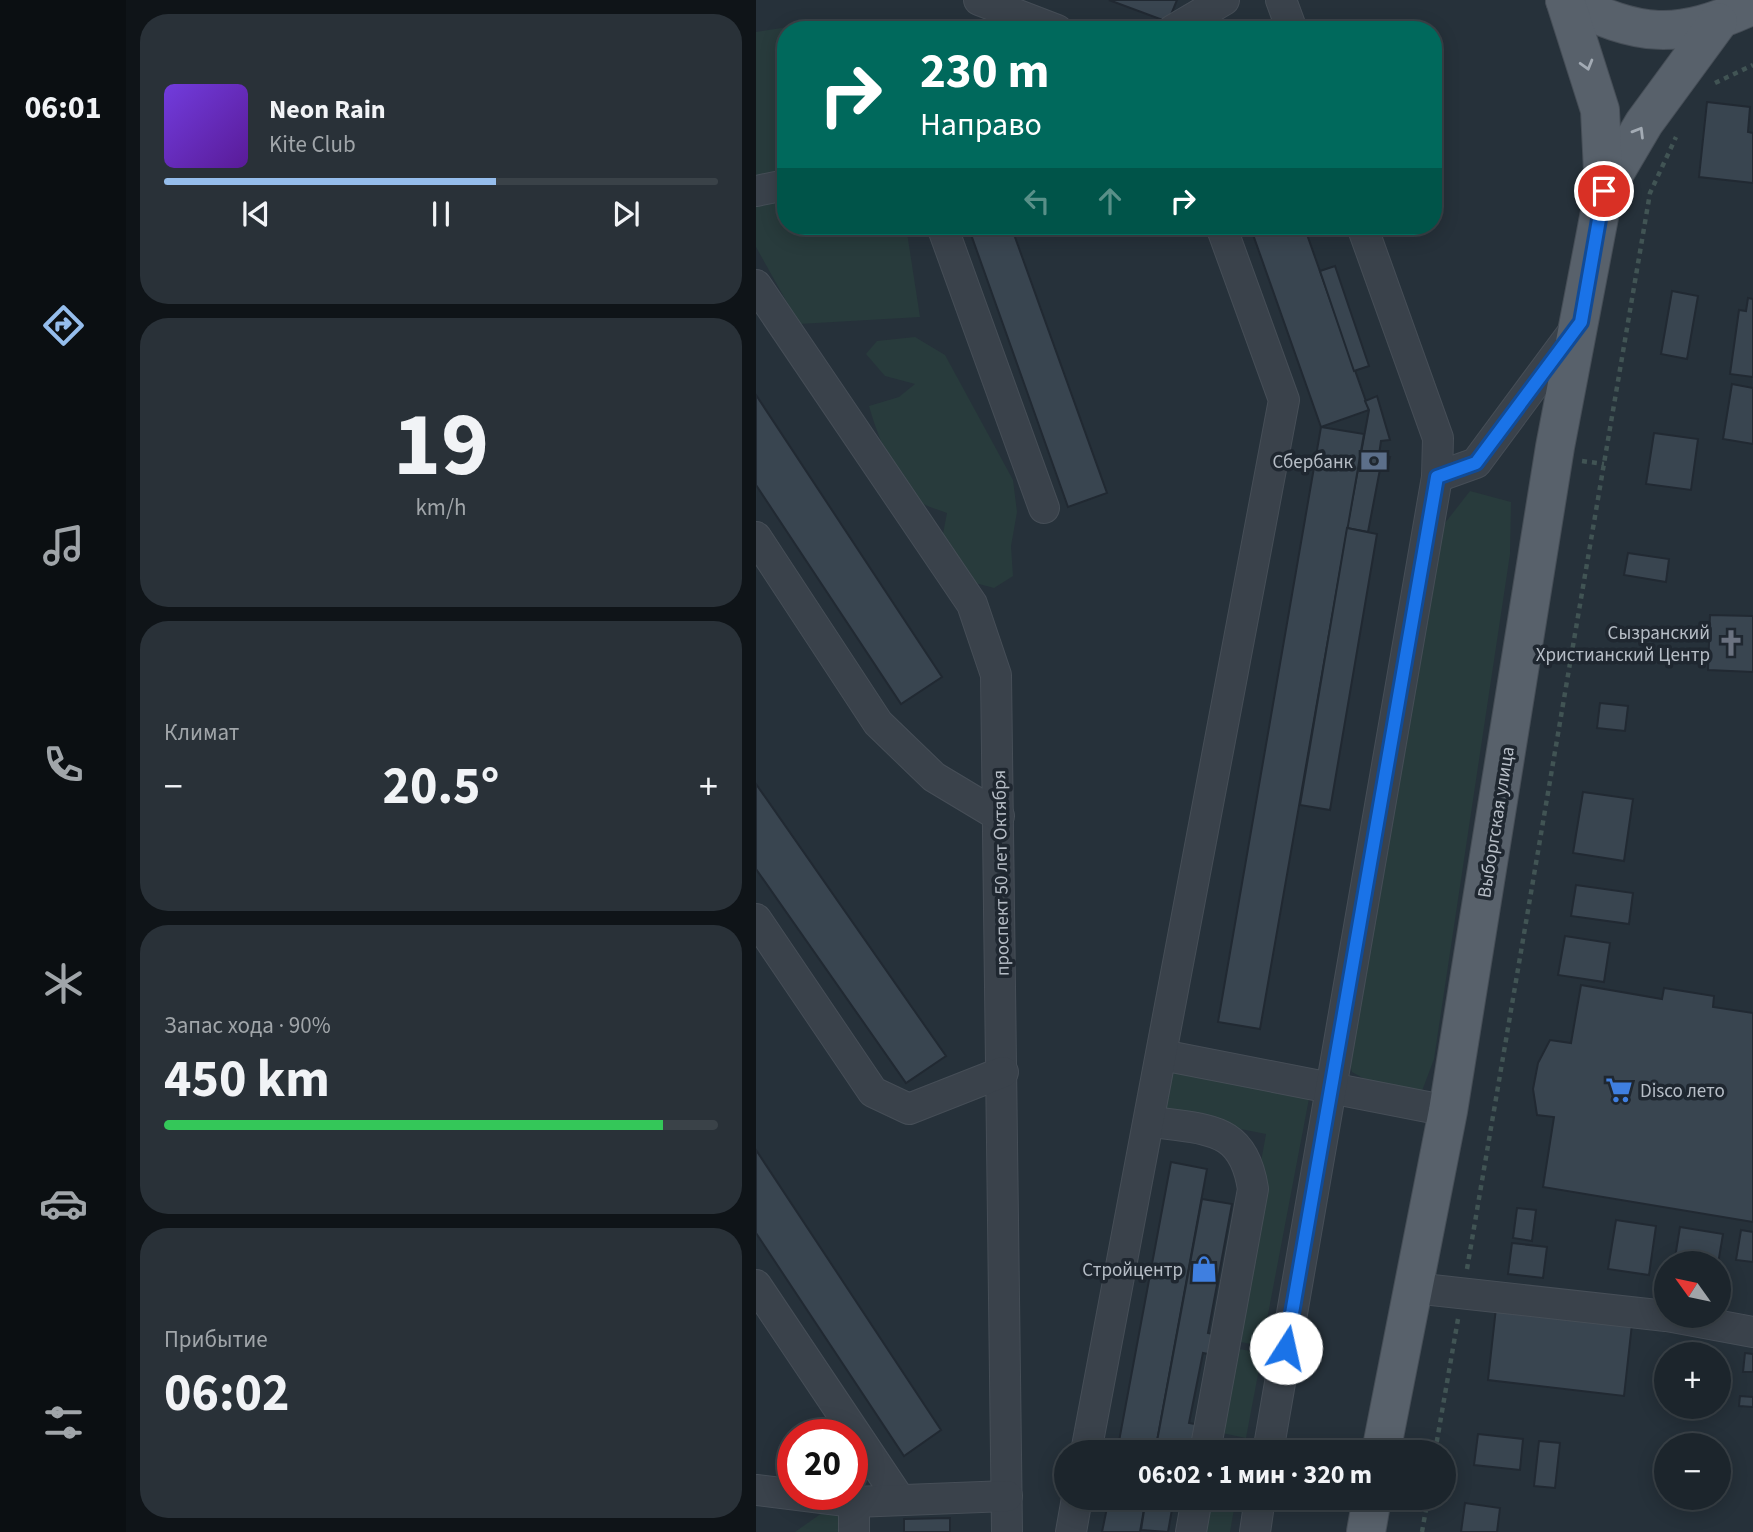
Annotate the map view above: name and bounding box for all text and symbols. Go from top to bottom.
text: 230 m [920,37,1049,107]
icon: right [805,49,896,140]
one-way arrow [1579,59,1594,71]
text: 06:01 [24,85,102,131]
text: Neon Rain [269,91,386,128]
text: Направо [920,102,1042,148]
one-way arrow [1630,127,1643,140]
text: Kite Club [269,128,356,161]
pin [1574,161,1634,221]
icon: arrive [1585,172,1623,210]
icon: left [1018,182,1056,220]
icon: ahead [1091,182,1129,220]
icon: right [1164,182,1202,220]
icon: previous [237,195,275,233]
icon: pause [422,195,460,233]
icon: next [607,195,645,233]
icon: directions [39,301,88,350]
text: 19 [393,381,489,510]
bank icon: Сбербанк [1359,446,1389,476]
place label: Сбербанк [1272,449,1354,476]
text: km/h [415,491,467,524]
icon: music [39,521,88,570]
place label: Сызранский Христианский Центр [1536,620,1710,669]
church icon: Сызранский Христианский Центр [1716,628,1746,658]
text: Климат [164,716,239,749]
icon: phone [39,740,88,789]
street label: Выборгская улица [1471,745,1522,900]
text: 20.5° [383,750,499,824]
text: − [164,760,183,814]
text: + [699,760,718,814]
street label: проспект 50 лет Октября [986,770,1017,976]
icon: climate [39,959,88,1008]
text: Запас хода · 90% [164,1009,331,1042]
text: 450 km [164,1043,330,1117]
supermarket icon: Disco лето [1604,1075,1634,1105]
place label: Disco лето [1640,1078,1725,1105]
icon: car [39,1179,88,1228]
north arrow [1654,1251,1731,1328]
map controls [1654,1251,1731,1510]
shop icon: Стройцентр [1189,1254,1219,1284]
place label: Стройцентр [1082,1257,1183,1284]
position arrow [1249,1311,1323,1385]
text: Прибытие [164,1323,268,1356]
button: + [1654,1342,1731,1419]
text: 06:02 [164,1357,289,1431]
icon: filters [39,1398,88,1447]
speed limit sign: 20 [777,1419,868,1510]
button: − [1654,1433,1731,1510]
text: 06:02 · 1 мин · 320 m [1138,1456,1372,1493]

